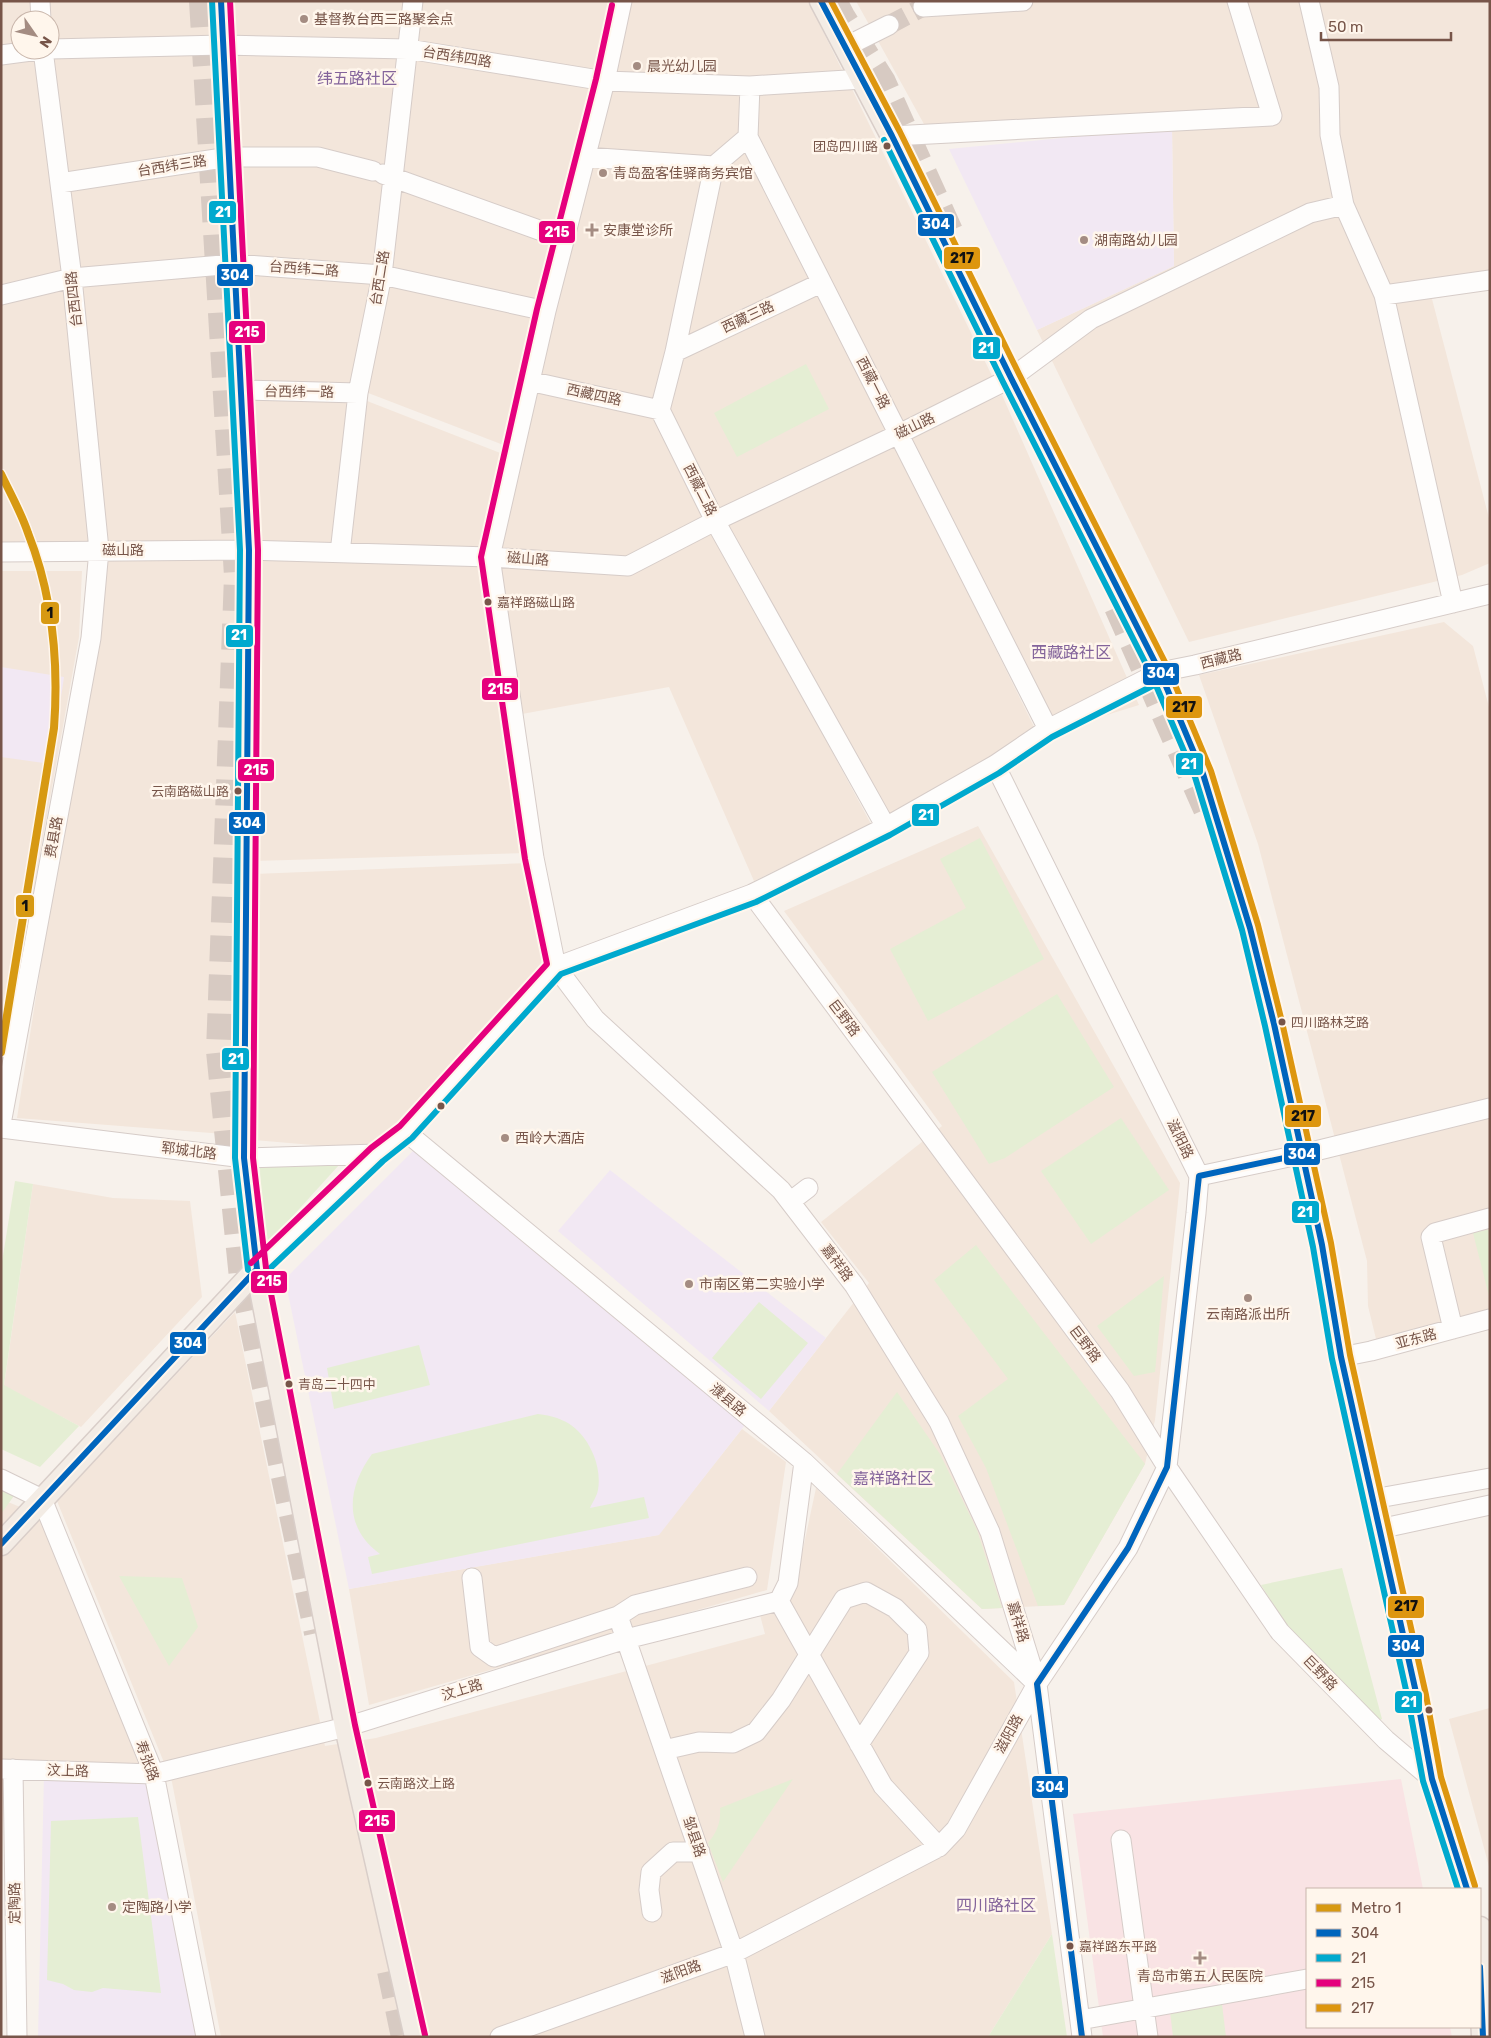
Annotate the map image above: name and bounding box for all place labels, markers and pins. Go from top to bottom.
place label: 基督教台西三路聚会点 [314,11,454,28]
marker: 基督教台西三路聚会点 [298,13,310,25]
place label: 晨光幼儿园 [647,58,717,75]
marker: 晨光幼儿园 [631,60,643,72]
place label: 团岛四川路 [813,139,878,154]
marker: 团岛四川路 [882,141,892,151]
place label: 青岛盈客佳驿商务宾馆 [613,165,753,182]
marker: 青岛盈客佳驿商务宾馆 [597,167,609,179]
place label: 安康堂诊所 [603,222,673,239]
marker: 安康堂诊所 [585,223,599,237]
place label: 湖南路幼儿园 [1094,232,1178,249]
marker: 湖南路幼儿园 [1078,234,1090,246]
place label: 嘉祥路磁山路 [497,595,575,610]
marker: 嘉祥路磁山路 [483,597,493,607]
place label: 云南路磁山路 [151,784,229,799]
marker: 云南路磁山路 [233,786,243,796]
place label: 四川路林芝路 [1291,1015,1369,1030]
marker: 四川路林芝路 [1277,1017,1287,1027]
unlabelled marker [436,1101,446,1111]
place label: 西岭大酒店 [515,1130,585,1147]
marker: 西岭大酒店 [499,1132,511,1144]
place label: 市南区第二实验小学 [699,1276,825,1293]
marker: 市南区第二实验小学 [683,1278,695,1290]
marker: 云南路派出所 [1242,1292,1254,1304]
place label: 云南路派出所 [1206,1306,1290,1323]
place label: 青岛二十四中 [298,1377,376,1392]
marker: 青岛二十四中 [284,1379,294,1389]
unlabelled marker [1424,1705,1434,1715]
place label: 云南路汶上路 [377,1776,455,1791]
marker: 云南路汶上路 [363,1778,373,1788]
place label: 定陶路小学 [122,1899,192,1916]
marker: 定陶路小学 [106,1901,118,1913]
place label: 嘉祥路东平路 [1079,1939,1157,1954]
marker: 嘉祥路东平路 [1065,1941,1075,1951]
marker: 青岛市第五人民医院 [1193,1951,1207,1965]
place label: 青岛市第五人民医院 [1137,1968,1263,1985]

